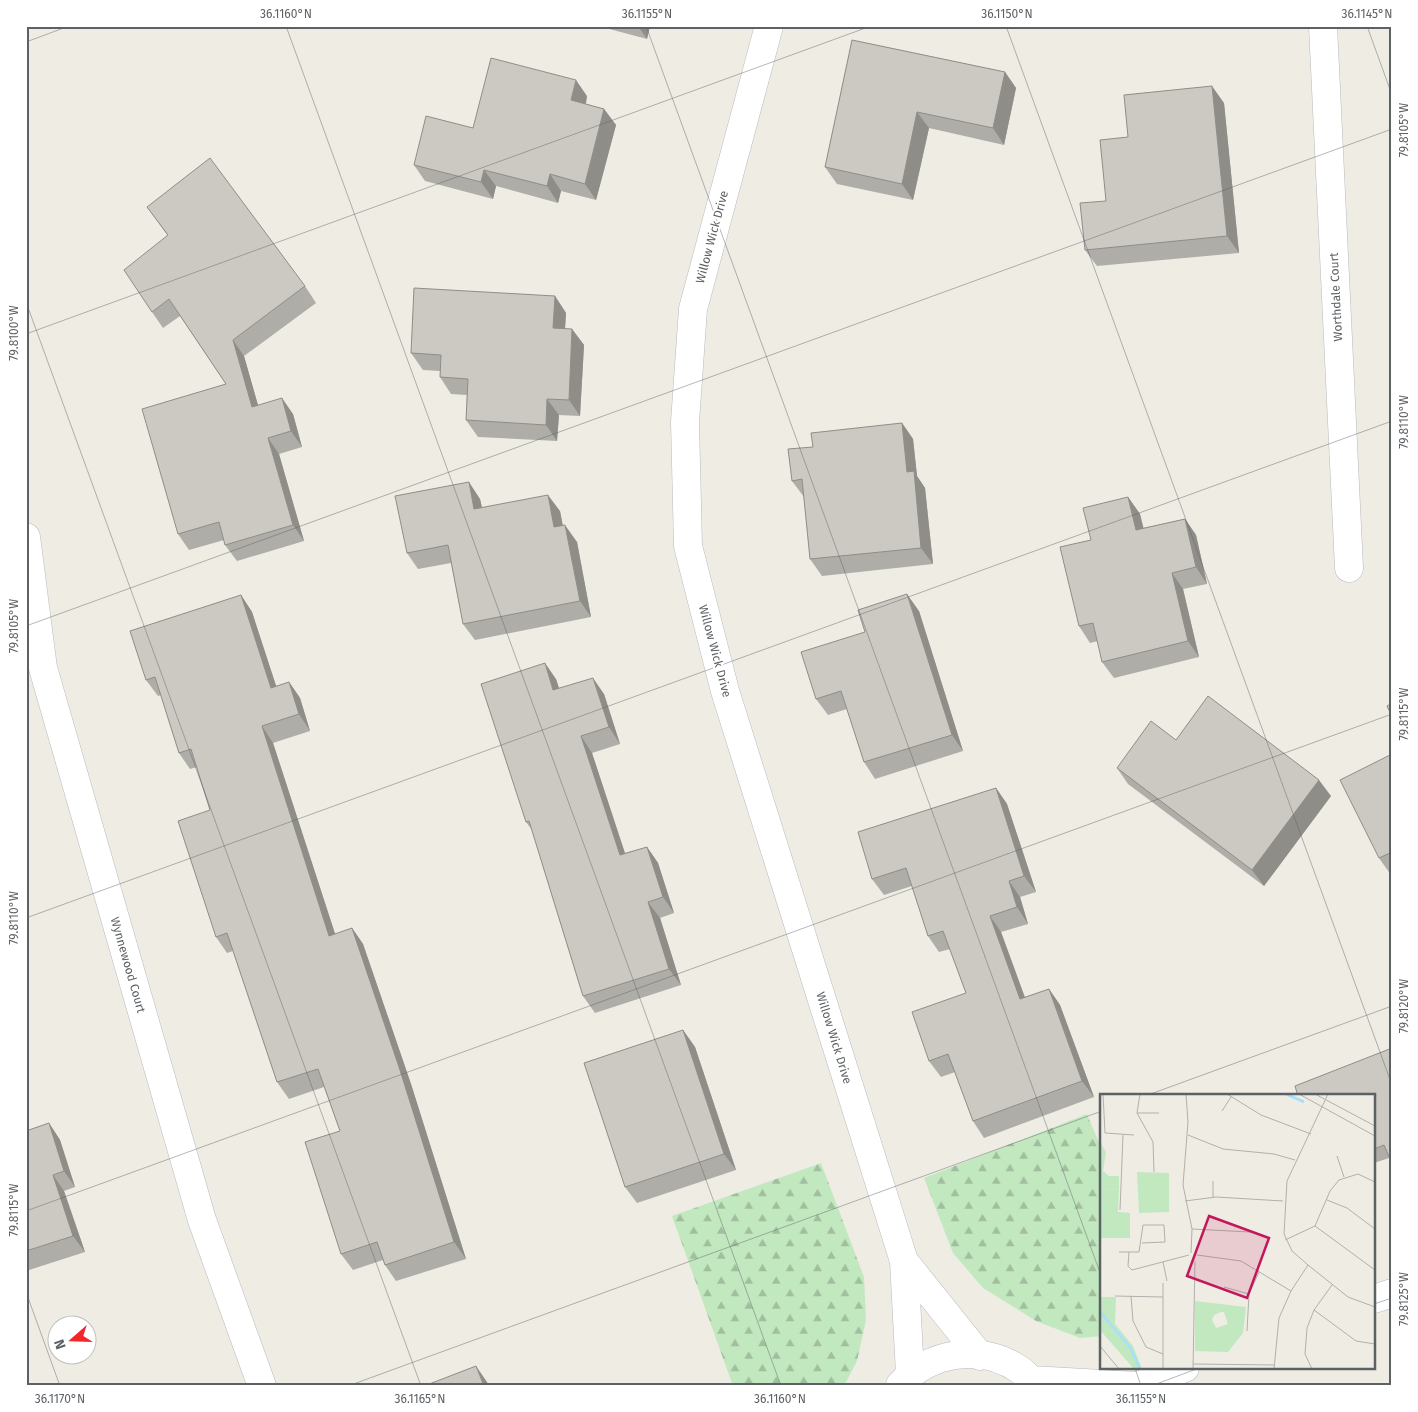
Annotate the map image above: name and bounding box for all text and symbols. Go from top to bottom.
text: 36.1160°N [260,7,312,21]
text: 36.1155°N [622,7,672,21]
text: 36.1150°N [981,7,1033,21]
text: 36.1145°N [1342,7,1392,21]
text: 79.8105°W [1397,103,1411,157]
street label: Willow Wick Drive [693,189,731,285]
street label: Worthdale Court [1327,252,1345,342]
text: 79.8100°W [7,305,21,361]
text: 79.8110°W [1397,395,1411,449]
text: 79.8105°W [7,599,21,653]
street label: Willow Wick Drive [696,603,734,699]
text: 79.8115°W [1397,687,1411,740]
text: 79.8110°W [7,891,21,945]
street label: Wynnewood Court [108,916,149,1015]
text: 79.8120°W [1397,979,1411,1033]
street label: Willow Wick Drive [813,990,855,1086]
inset map [1100,1094,1376,1370]
text: 79.8115°W [7,1183,21,1236]
text: 79.8125°W [1397,1272,1411,1326]
north arrow [48,1314,98,1364]
text: N [51,1337,70,1352]
text: 36.1170°N [35,1392,85,1406]
text: 36.1165°N [395,1392,446,1406]
text: 36.1160°N [754,1392,806,1406]
text: 36.1155°N [1116,1392,1166,1406]

